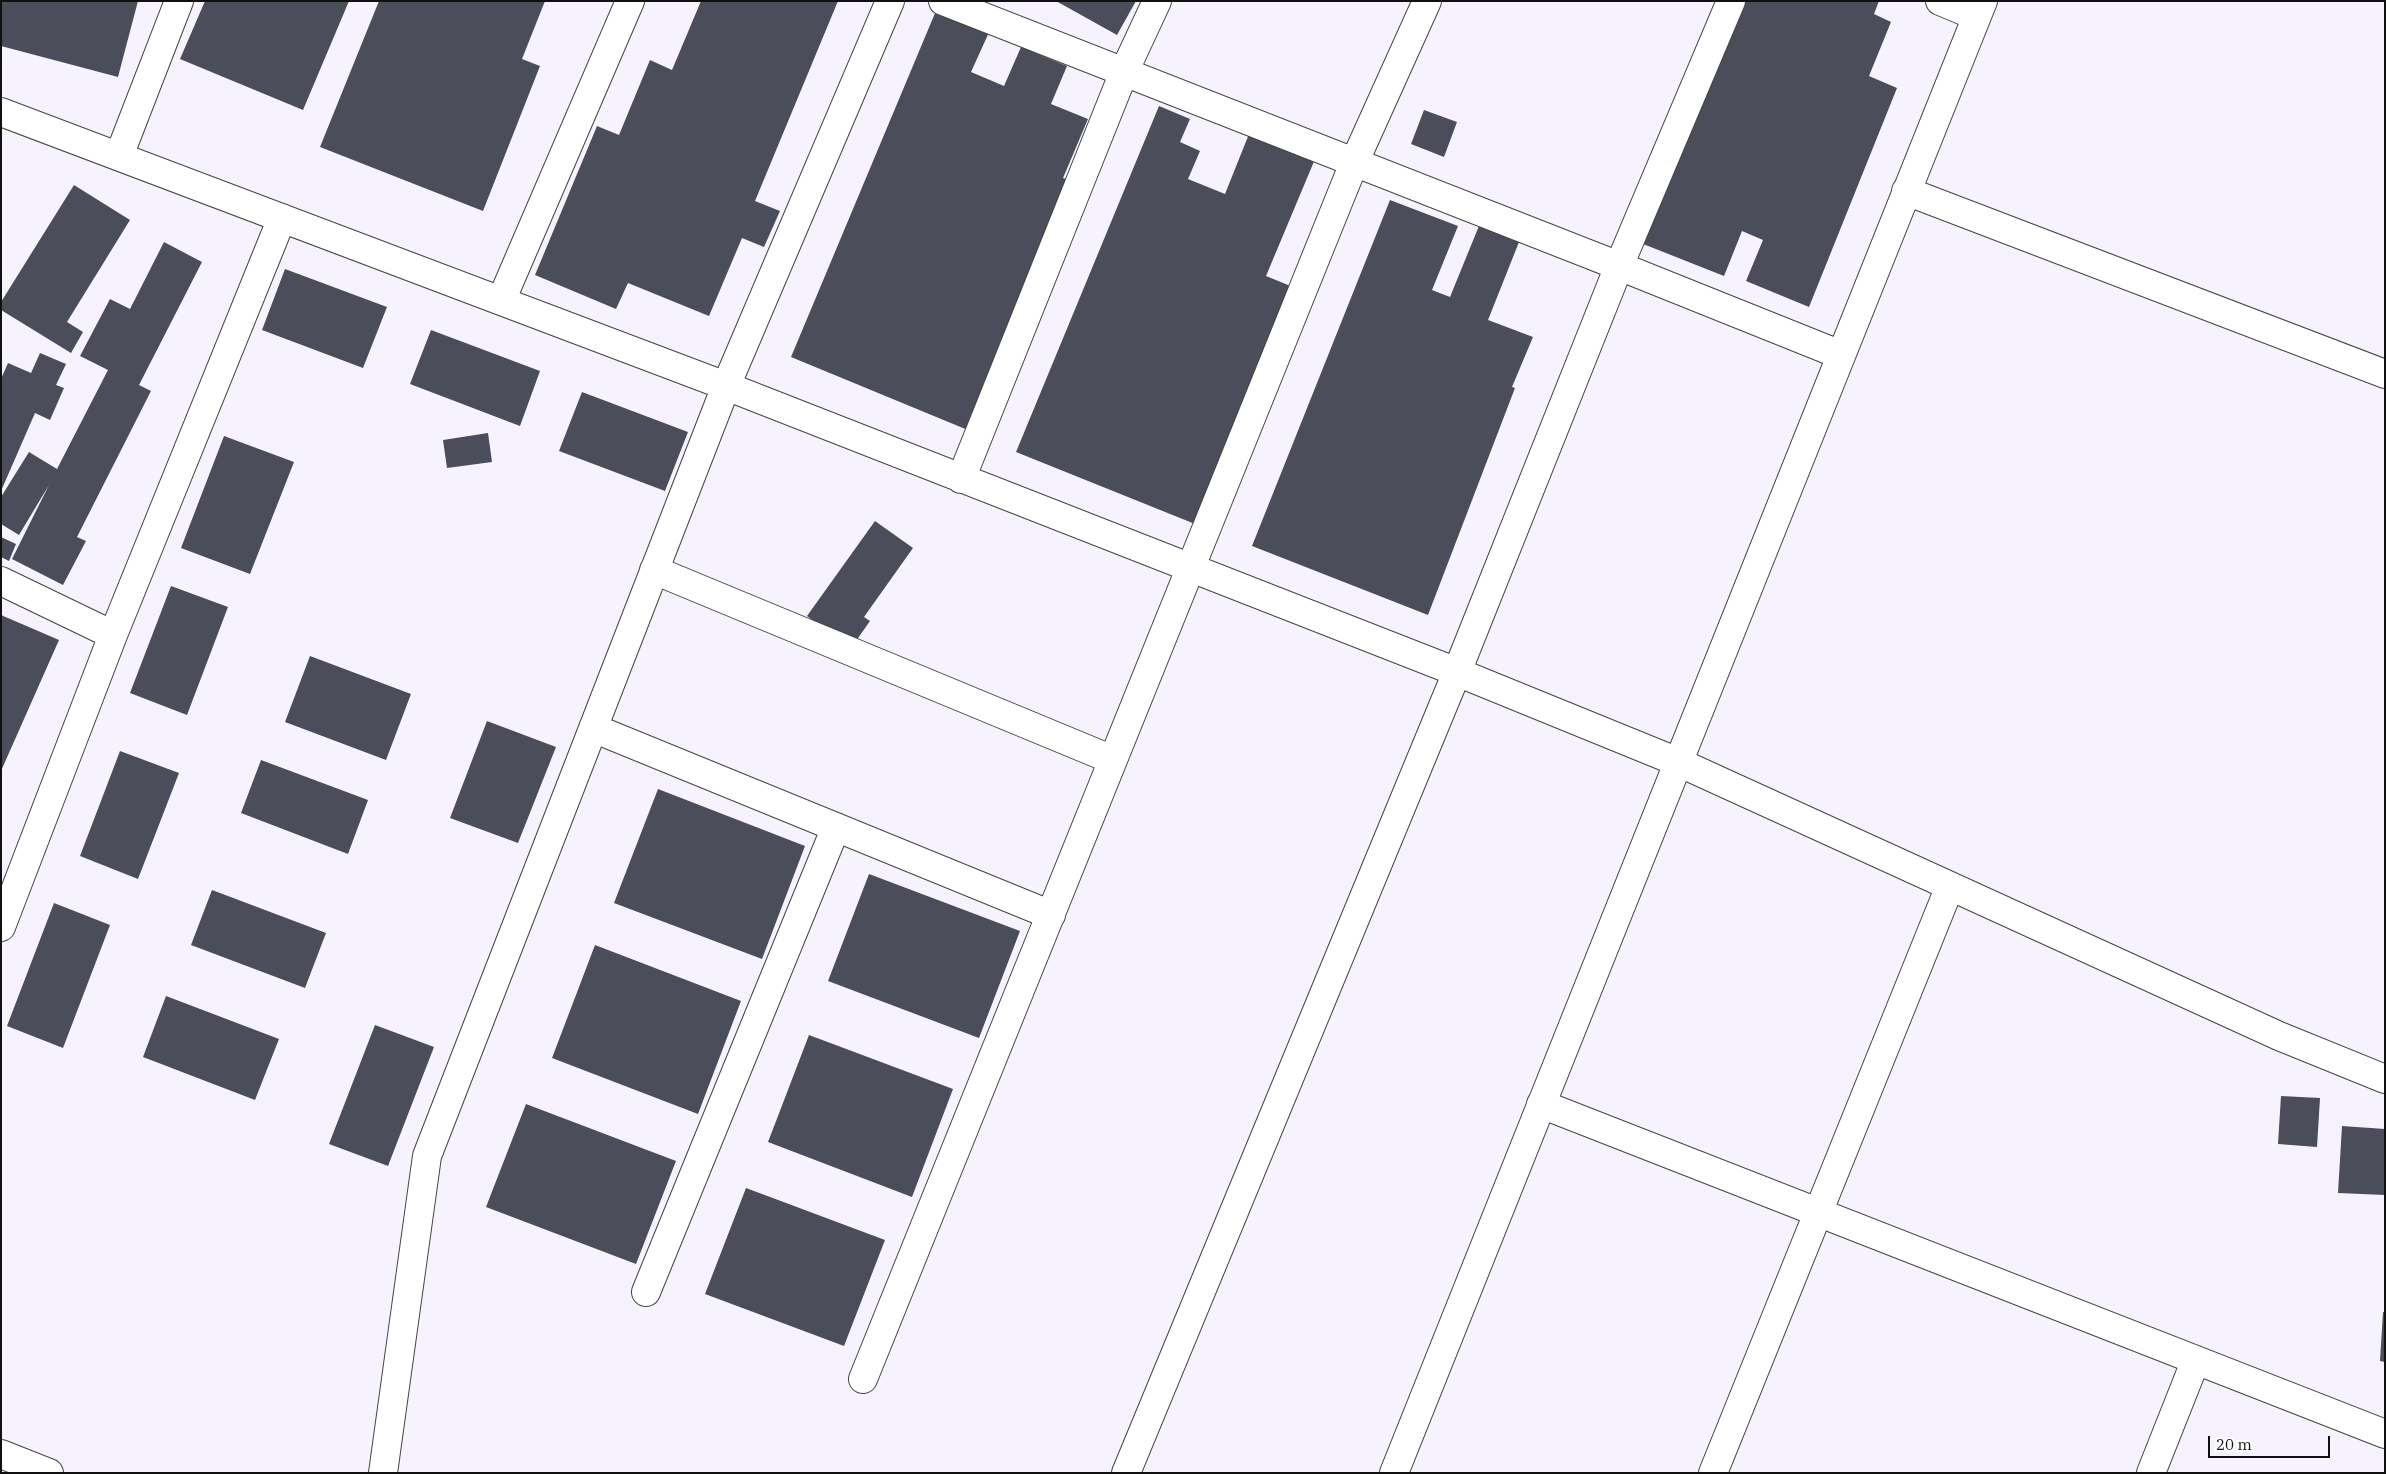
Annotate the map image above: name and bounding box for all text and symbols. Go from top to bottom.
scale bar [2211,1426,2334,1458]
text: 20 m [2216,1435,2252,1454]

